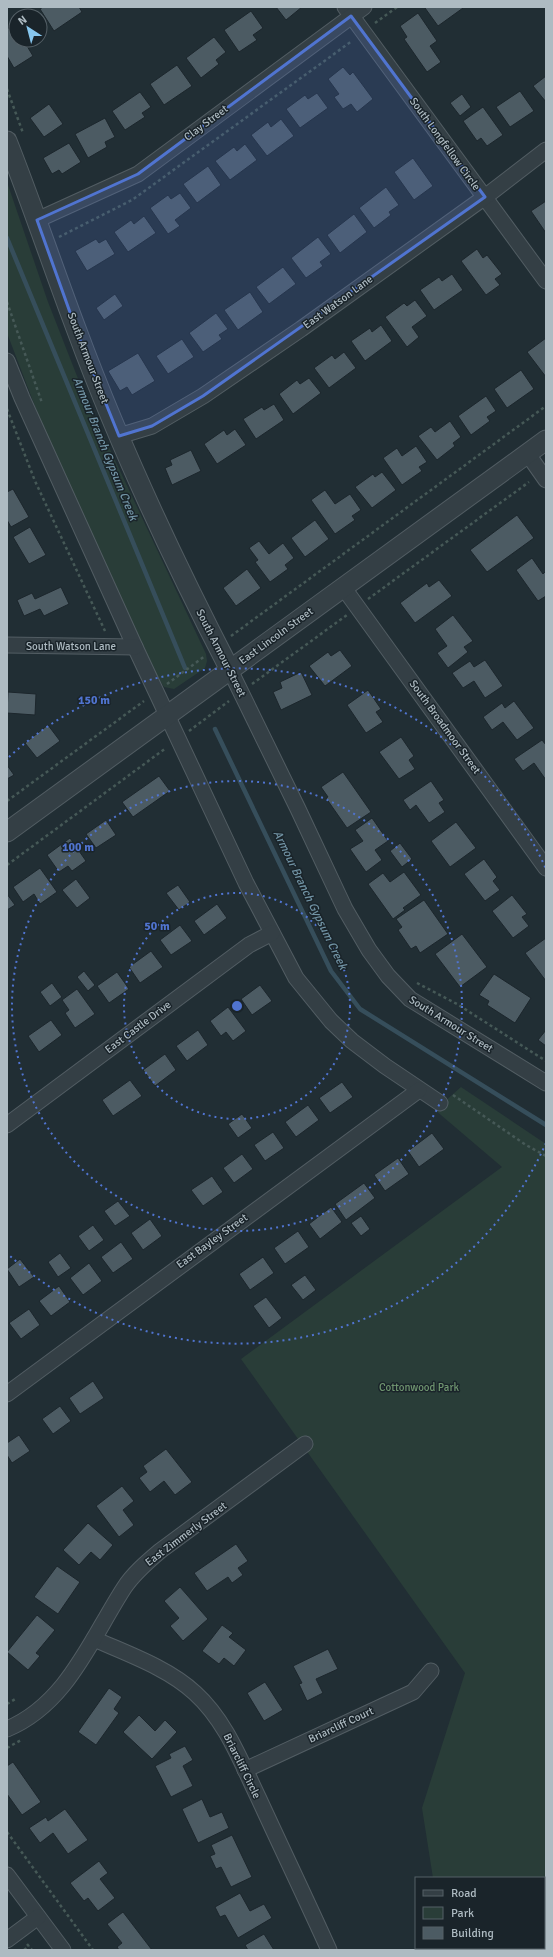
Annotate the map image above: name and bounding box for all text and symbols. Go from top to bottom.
north arrow [8,8,48,48]
text: N [15,13,29,28]
street label: South Longfellow Circle [407,95,483,193]
street label: Clay Street [181,102,231,144]
street label: East Watson Lane [301,272,375,332]
street label: South Armour Street [65,311,111,406]
water label: Armour Branch Gypsum Creek [69,375,141,524]
street label: East Lincoln Street [236,605,316,667]
street label: South Armour Street [193,607,249,699]
street label: South Watson Lane [26,640,116,653]
street label: South Broadmoor Street [407,678,484,777]
text: 150 m [78,693,110,708]
water label: Armour Branch Gypsum Creek [270,828,351,973]
text: 100 m [62,840,94,855]
text: 50 m [144,919,170,934]
street label: South Armour Street [407,993,495,1055]
street label: East Castle Drive [102,998,174,1056]
centre of rings [230,999,244,1013]
street label: East Bayley Street [174,1211,250,1271]
park label: Cottonwood Park [379,1381,459,1394]
street label: East Zimmerly Street [143,1499,229,1569]
street label: Briarcliff Court [306,1704,376,1746]
street label: Briarcliff Circle [221,1731,263,1801]
legend [415,1877,545,1949]
text: Road [451,1886,477,1901]
text: Park [451,1906,474,1921]
text: Building [451,1926,494,1941]

